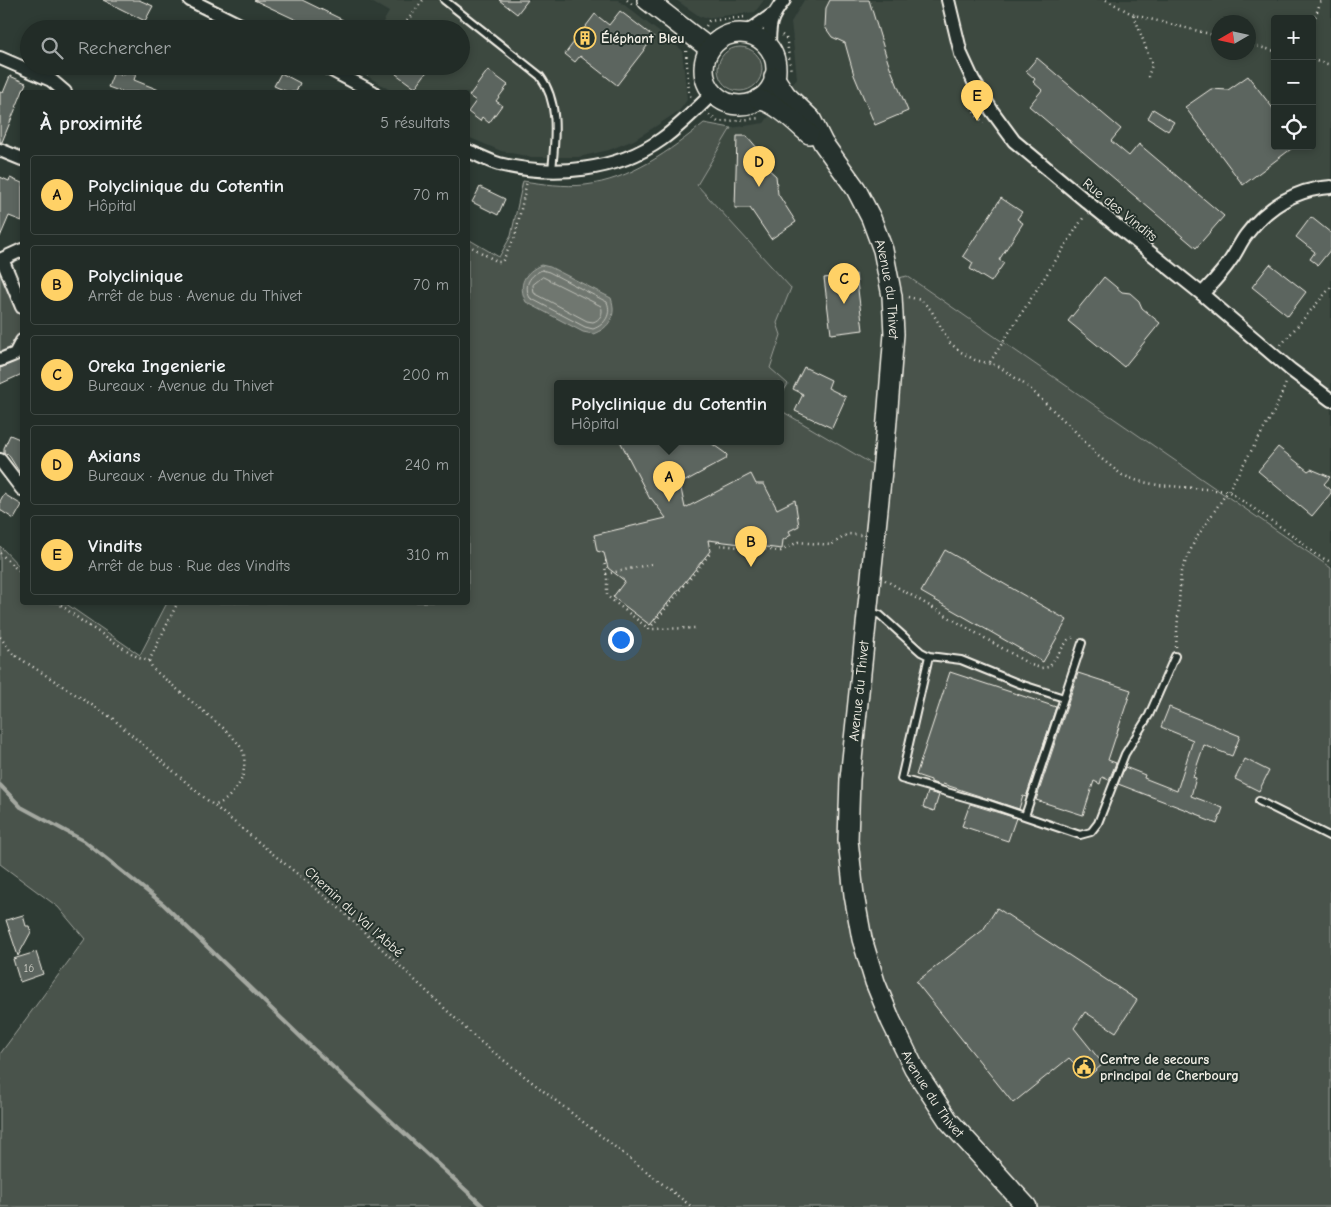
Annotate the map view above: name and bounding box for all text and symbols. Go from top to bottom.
north arrow [1211,15,1256,60]
map controls [1271,15,1316,150]
button: + [1271,15,1316,60]
search box [20,20,470,75]
building icon: Éléphant Bleu [573,26,597,50]
place label: Éléphant Bleu [601,30,684,47]
icon: search [38,34,66,62]
text: Rechercher [78,37,171,59]
button: − [1271,60,1316,105]
pin: E [961,80,993,121]
button: locate [1271,105,1316,150]
text: À proximité [40,111,142,135]
text: 5 résultats [380,114,450,132]
pin: D [743,146,775,187]
text: Polyclinique du Cotentin [88,175,284,197]
street label: Rue des Vindits [1079,175,1161,245]
text: A [53,186,61,204]
text: 70 m [413,186,449,204]
text: Hôpital [88,197,136,215]
street label: Avenue du Thivet [871,237,903,341]
pin: C [828,263,860,304]
text: Polyclinique [88,265,183,287]
text: B [52,276,62,294]
text: 70 m [413,276,449,294]
text: Arrêt de bus · Avenue du Thivet [88,287,302,305]
text: Oreka Ingenierie [88,355,226,377]
text: C [52,366,62,384]
text: 200 m [403,366,449,384]
text: Bureaux · Avenue du Thivet [88,377,273,395]
popup [554,380,784,445]
text: Polyclinique du Cotentin [571,393,767,415]
text: Hôpital [571,415,619,433]
text: Axians [88,445,140,467]
text: D [52,456,62,474]
text: 240 m [405,456,449,474]
pin: A [653,461,685,502]
text: Bureaux · Avenue du Thivet [88,467,273,485]
pin: B [735,526,767,567]
text: Vindits [88,535,142,557]
text: E [52,546,62,564]
text: 310 m [406,546,449,564]
text: Arrêt de bus · Rue des Vindits [88,557,290,575]
your location [608,627,634,653]
street label: Avenue du Thivet [845,639,873,742]
street label: Chemin du Val l'Abbé [301,863,407,961]
house number: 16 [24,962,34,975]
street label: Avenue du Thivet [898,1047,969,1141]
place label: Centre de secours principal de Cherbourg [1100,1051,1239,1084]
public building icon: Centre de secours principal de Cherbourg [1072,1055,1096,1079]

